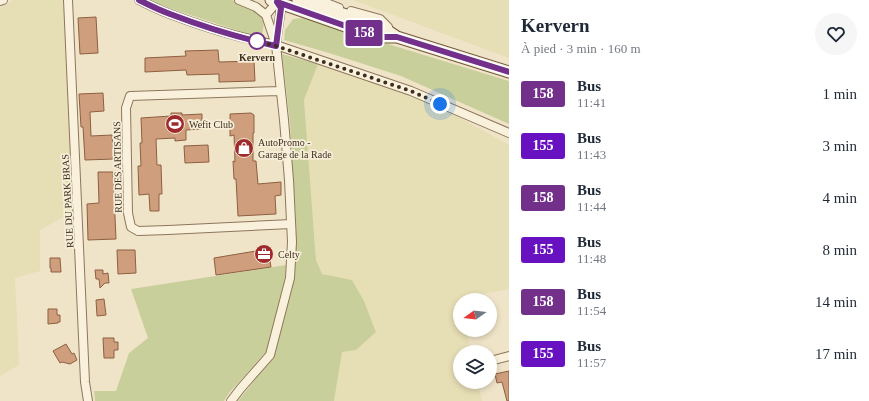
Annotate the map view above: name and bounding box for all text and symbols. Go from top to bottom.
button: heart [815,13,857,55]
text: Kervern [521,15,590,36]
line badge: 158 [341,20,387,46]
text: 158 [354,25,375,40]
marker: Kervern [248,32,266,50]
text: À pied · 3 min · 160 m [521,41,641,56]
place label: Kervern [239,52,275,63]
text: Bus [577,78,601,94]
text: 158 [533,86,554,101]
text: 1 min [822,86,857,102]
your location [430,94,450,114]
text: 11:41 [577,95,606,110]
sports icon: Wefit Club [164,113,186,135]
place label: Wefit Club [189,119,233,130]
street label: RUE DES ARTISANS [111,121,124,213]
text: Bus [577,130,601,146]
shop icon: AutoPromo - Garage de la Rade [233,137,255,159]
place label: AutoPromo - Garage de la Rade [258,137,332,160]
text: 155 [533,138,554,153]
text: 3 min [822,138,857,154]
text: 11:43 [577,147,606,162]
street label: RUE DU PARK BRAS [60,154,75,248]
text: Bus [577,182,601,198]
text: 158 [533,190,554,205]
text: 4 min [822,190,857,206]
text: 11:44 [577,199,606,214]
text: Bus [577,234,601,250]
text: 155 [533,242,554,257]
text: 8 min [822,242,857,258]
office icon: Celty [253,243,275,265]
place label: Celty [278,249,300,260]
text: 11:48 [577,251,606,266]
text: Bus [577,286,601,302]
north arrow [453,293,497,337]
map controls [453,293,497,389]
text: 158 [533,294,554,309]
text: 14 min [815,294,857,310]
text: 11:54 [577,303,606,318]
text: Bus [577,338,601,354]
button: layers [453,345,497,389]
text: 155 [533,346,554,361]
text: 17 min [815,346,857,362]
text: 11:57 [577,355,606,370]

